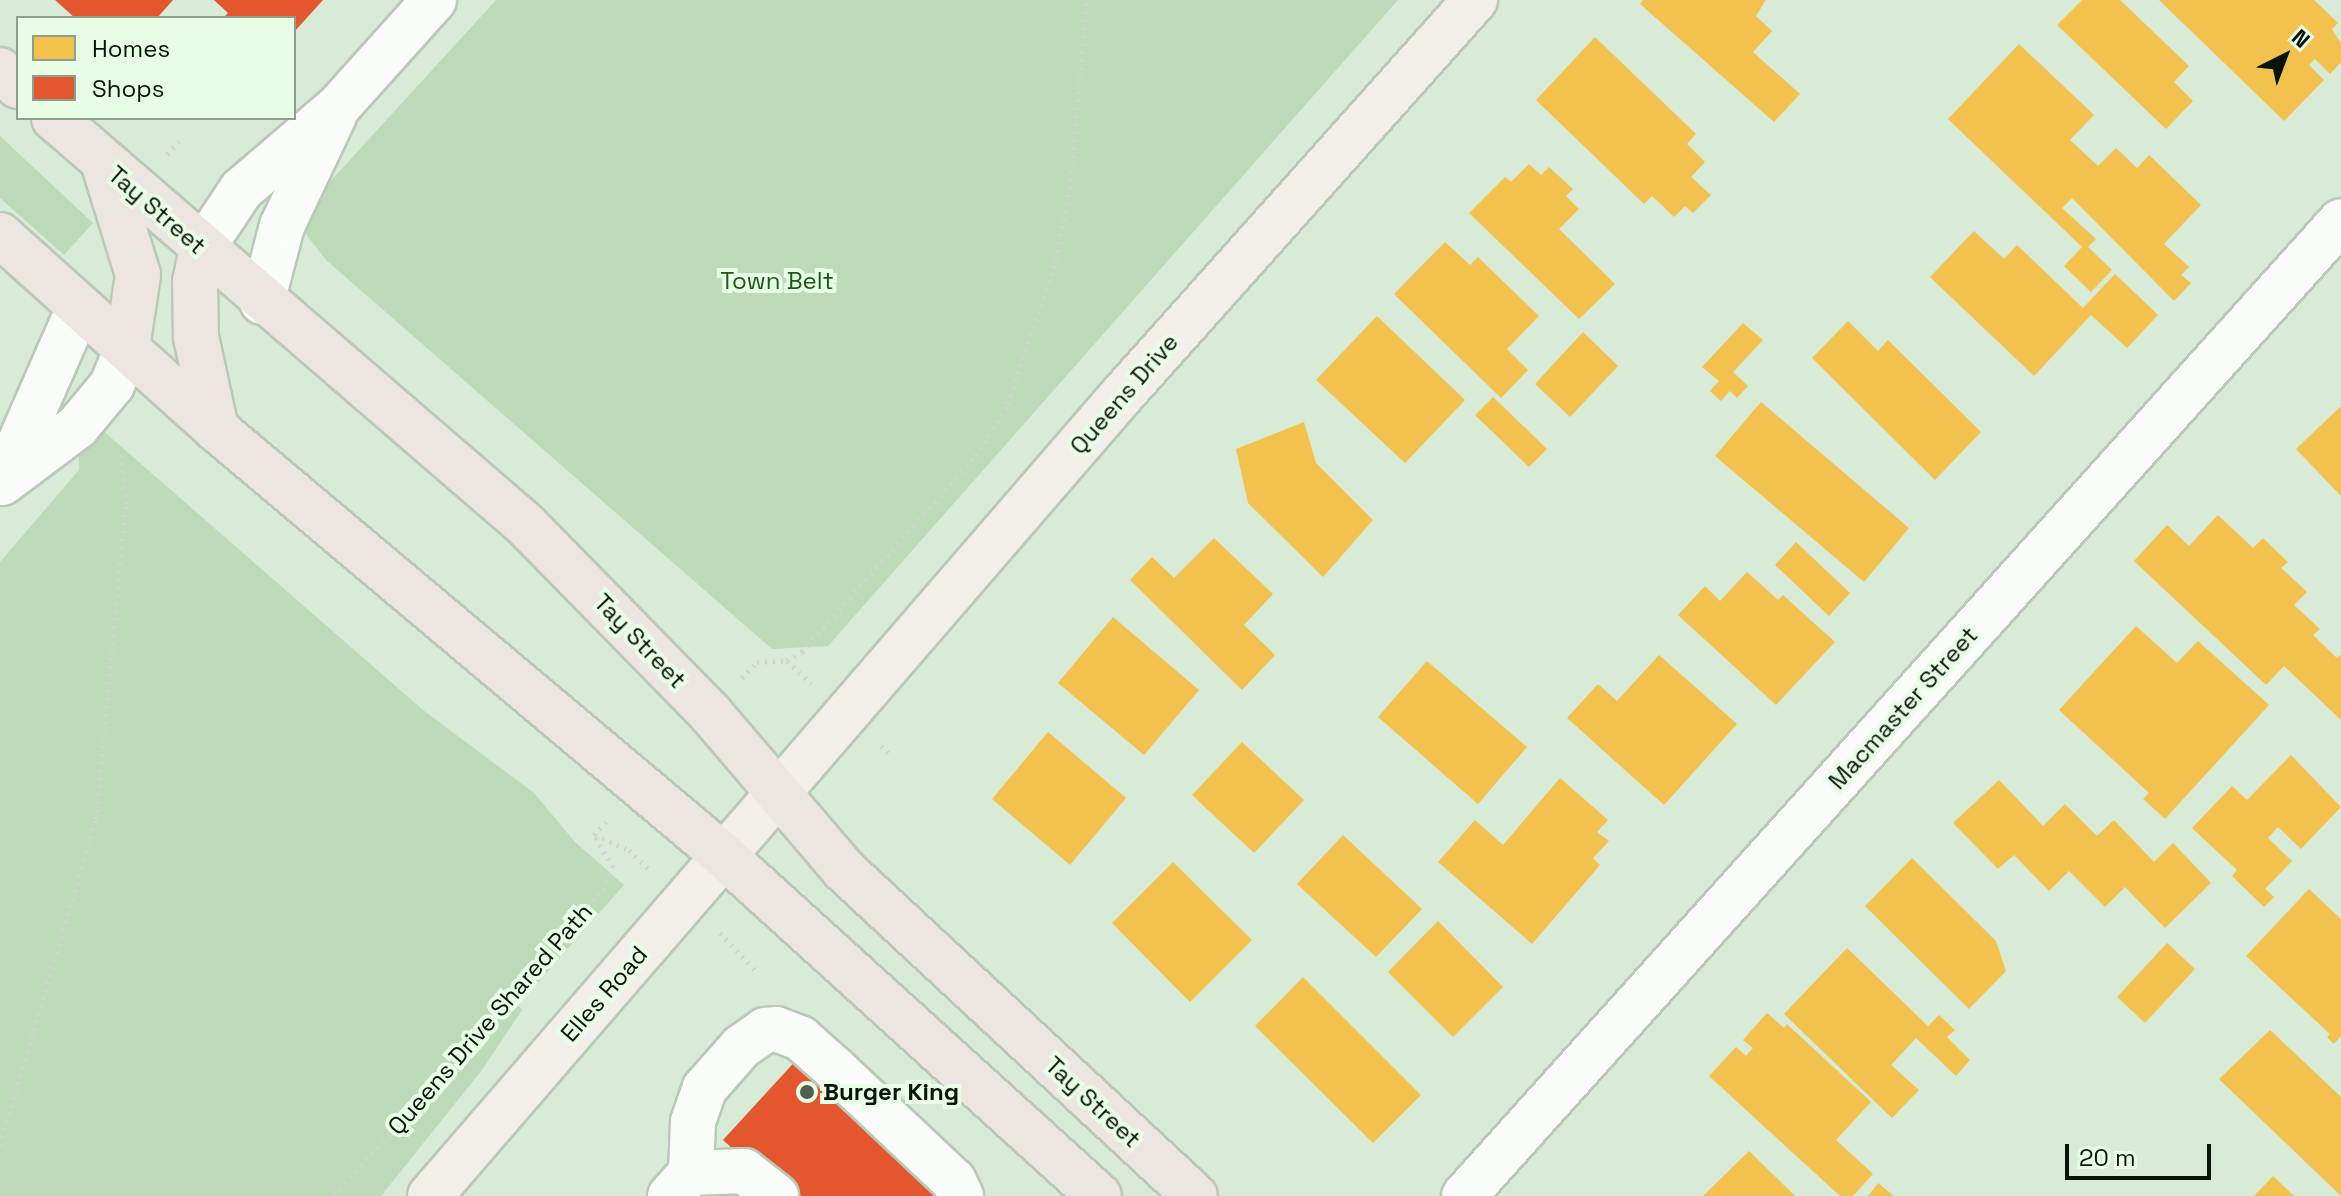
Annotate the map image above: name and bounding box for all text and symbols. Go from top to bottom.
legend [16,16,296,120]
north arrow [2245,16,2325,96]
text: N [2286,23,2316,54]
text: Homes [92,33,170,64]
text: Shops [92,73,164,104]
street label: Tay Street [102,160,212,260]
park label: Town Belt [720,267,834,295]
street label: Queens Drive [1064,328,1184,460]
street label: Tay Street [588,588,692,694]
street label: Macmaster Street [1822,621,1984,795]
street label: Queens Drive Shared Path [382,897,598,1141]
street label: Elles Road [555,940,653,1048]
street label: Tay Street [1039,1051,1147,1153]
place label: Burger King [823,1078,959,1106]
marker: Burger King [798,1083,816,1101]
scale bar [2069,1128,2215,1178]
text: 20 m [2079,1142,2136,1173]

